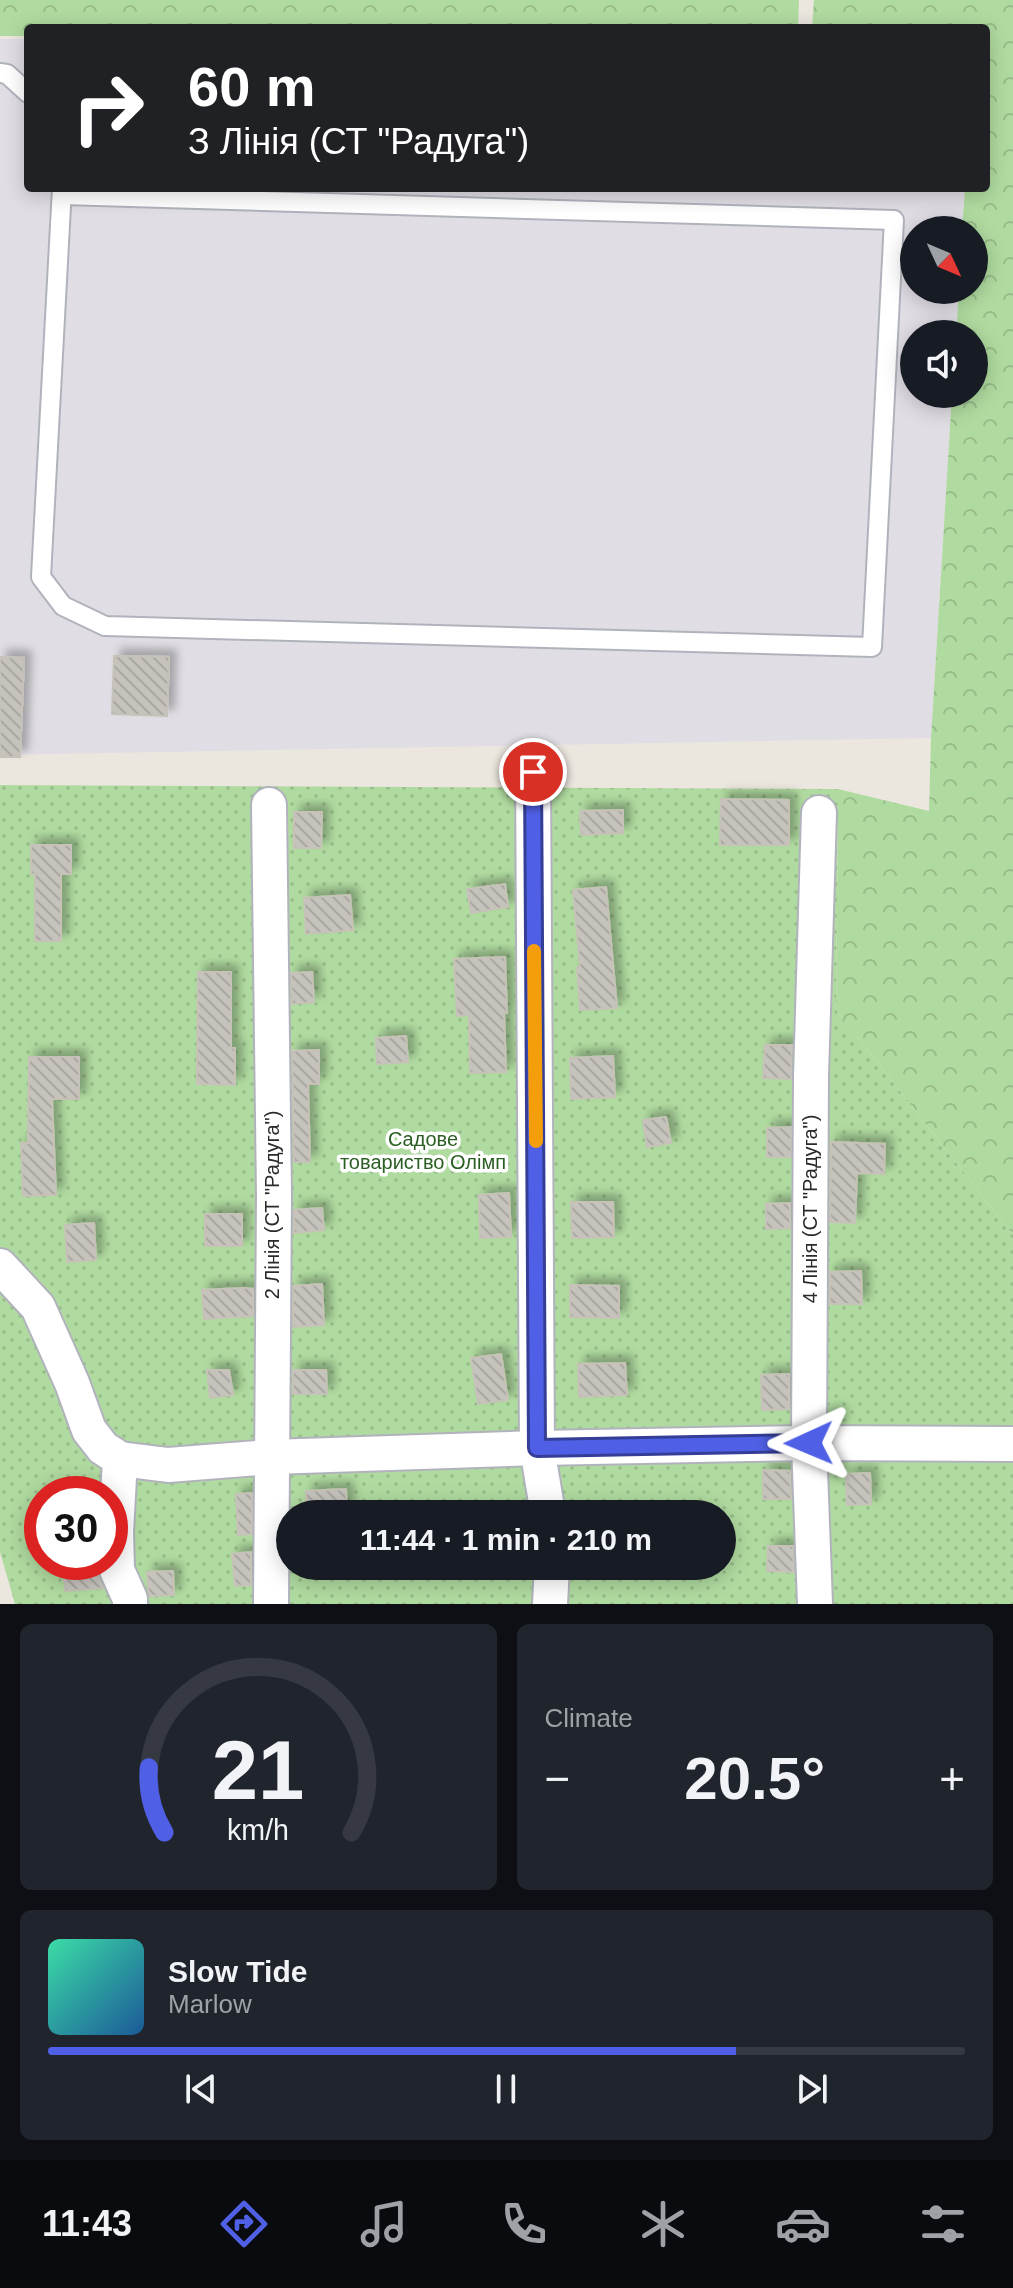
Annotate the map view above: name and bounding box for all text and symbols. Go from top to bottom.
text: 60 m [188,55,316,118]
icon: right [56,56,160,160]
text: З Лінія (СТ "Радуга") [188,121,529,162]
north arrow [900,216,988,304]
map controls [900,216,988,408]
button: sound [900,320,988,408]
pin [499,738,567,806]
icon: arrive [511,750,555,794]
street label: 2 Лінія (СТ "Радуга") [261,1111,283,1299]
street label: 4 Лінія (СТ "Радуга") [799,1115,821,1303]
park label: Садове товариство Олімп [340,1128,506,1173]
position arrow [767,1401,851,1485]
speed limit sign: 30 [24,1476,128,1580]
text: 11:44 · 1 min · 210 m [360,1523,652,1556]
text: Climate [545,1703,633,1733]
text: 21 [212,1724,305,1817]
text: 20.5° [684,1745,825,1812]
text: − [545,1754,570,1803]
text: + [939,1754,965,1803]
text: km/h [227,1814,289,1846]
text: Slow Tide [168,1955,307,1988]
text: Marlow [168,1989,252,2019]
icon: previous [179,2067,223,2111]
icon: pause [484,2067,528,2111]
icon: next [790,2067,834,2111]
icon: directions [216,2196,272,2252]
icon: music [356,2196,412,2252]
icon: phone [496,2196,552,2252]
icon: climate [635,2196,691,2252]
icon: car [775,2196,831,2252]
icon: filters [915,2196,971,2252]
text: 11:43 [42,2203,132,2244]

